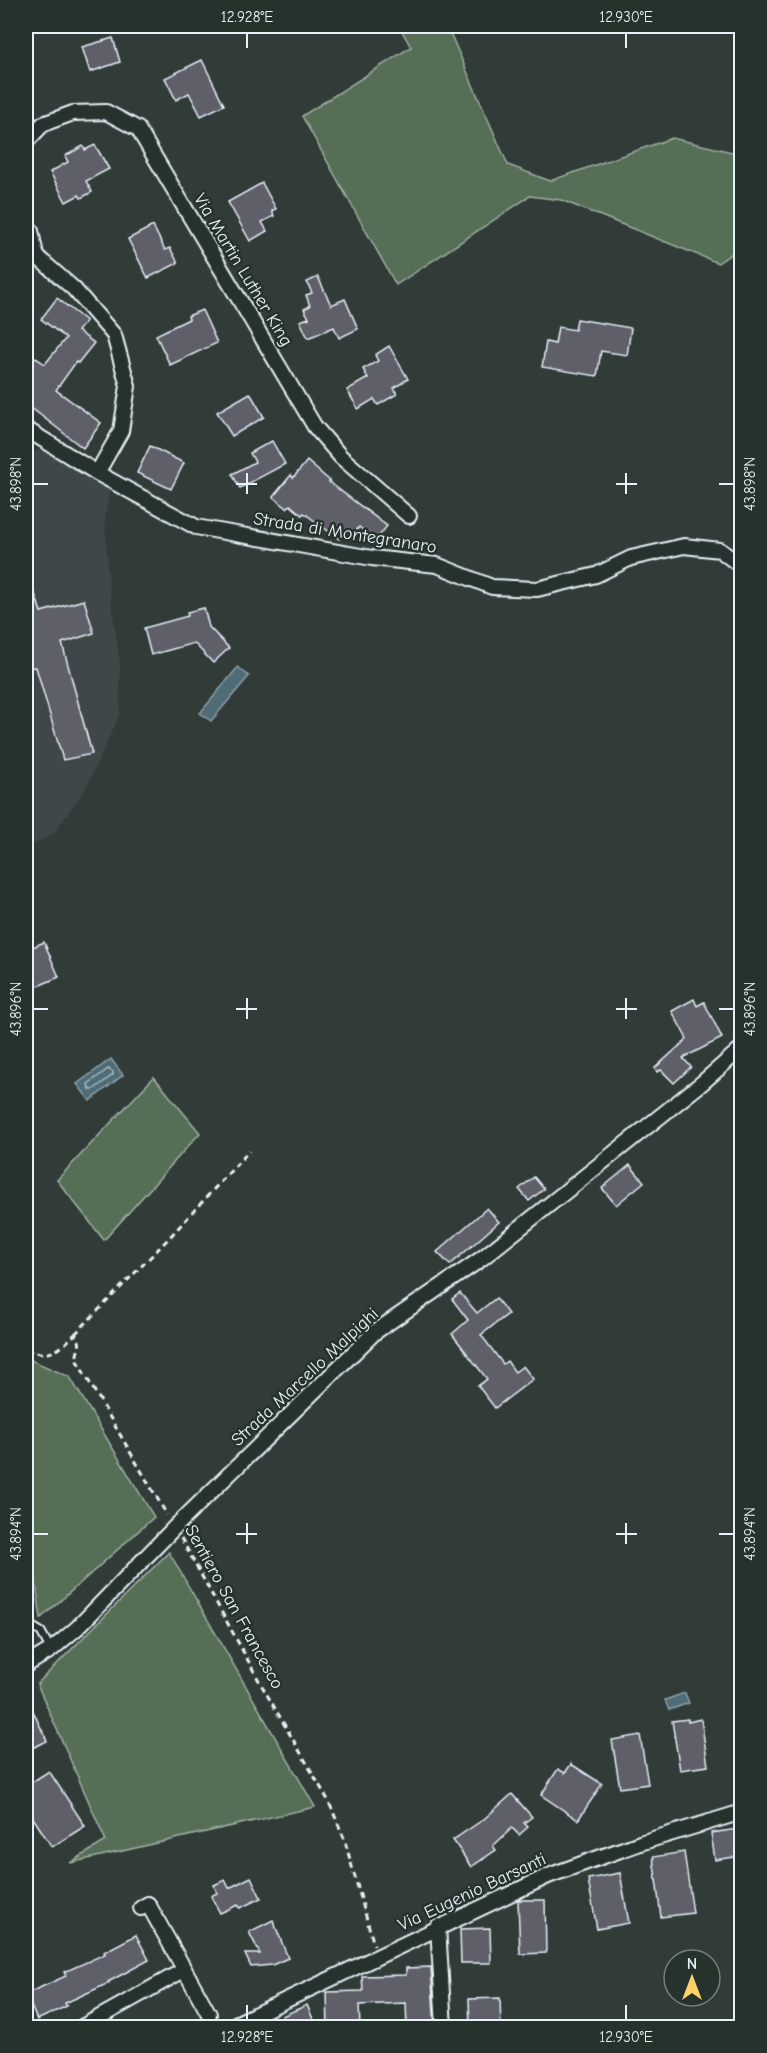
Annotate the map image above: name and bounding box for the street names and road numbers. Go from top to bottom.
street label: Via Martin Luther King [189,190,297,350]
street label: Strada di Montegranaro [252,508,438,558]
street label: Strada Marcello Malpighi [227,1303,383,1451]
street label: Sentiero San Francesco [180,1521,288,1693]
street label: Via Eugenio Barsanti [395,1849,549,1935]

